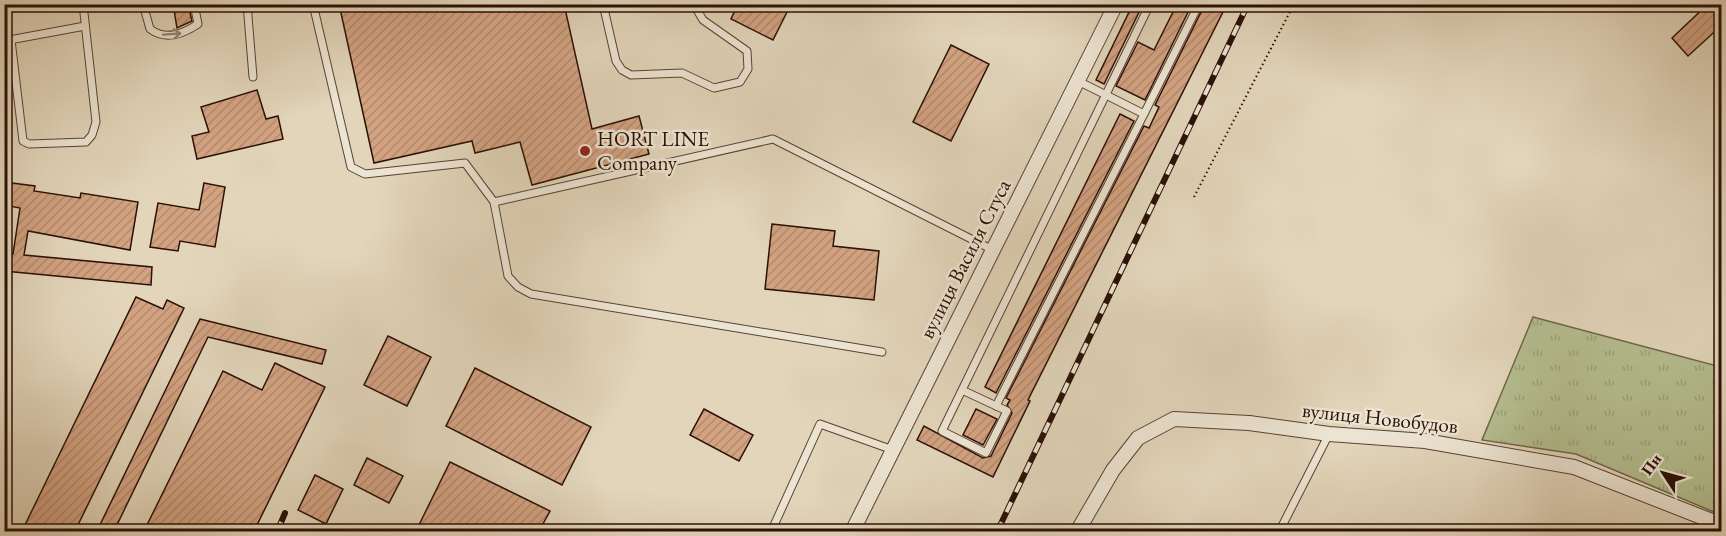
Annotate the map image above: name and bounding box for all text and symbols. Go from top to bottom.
one-way arrow [161,28,181,39]
place label: HORT LINE Company [597,125,709,176]
marker: HORT LINE Company [578,144,592,158]
street label: вулиця Василя Стуса [913,174,1017,343]
street label: вулиця Новобудов [1301,396,1459,439]
north arrow [1633,443,1693,503]
text: Пн [1636,449,1666,480]

